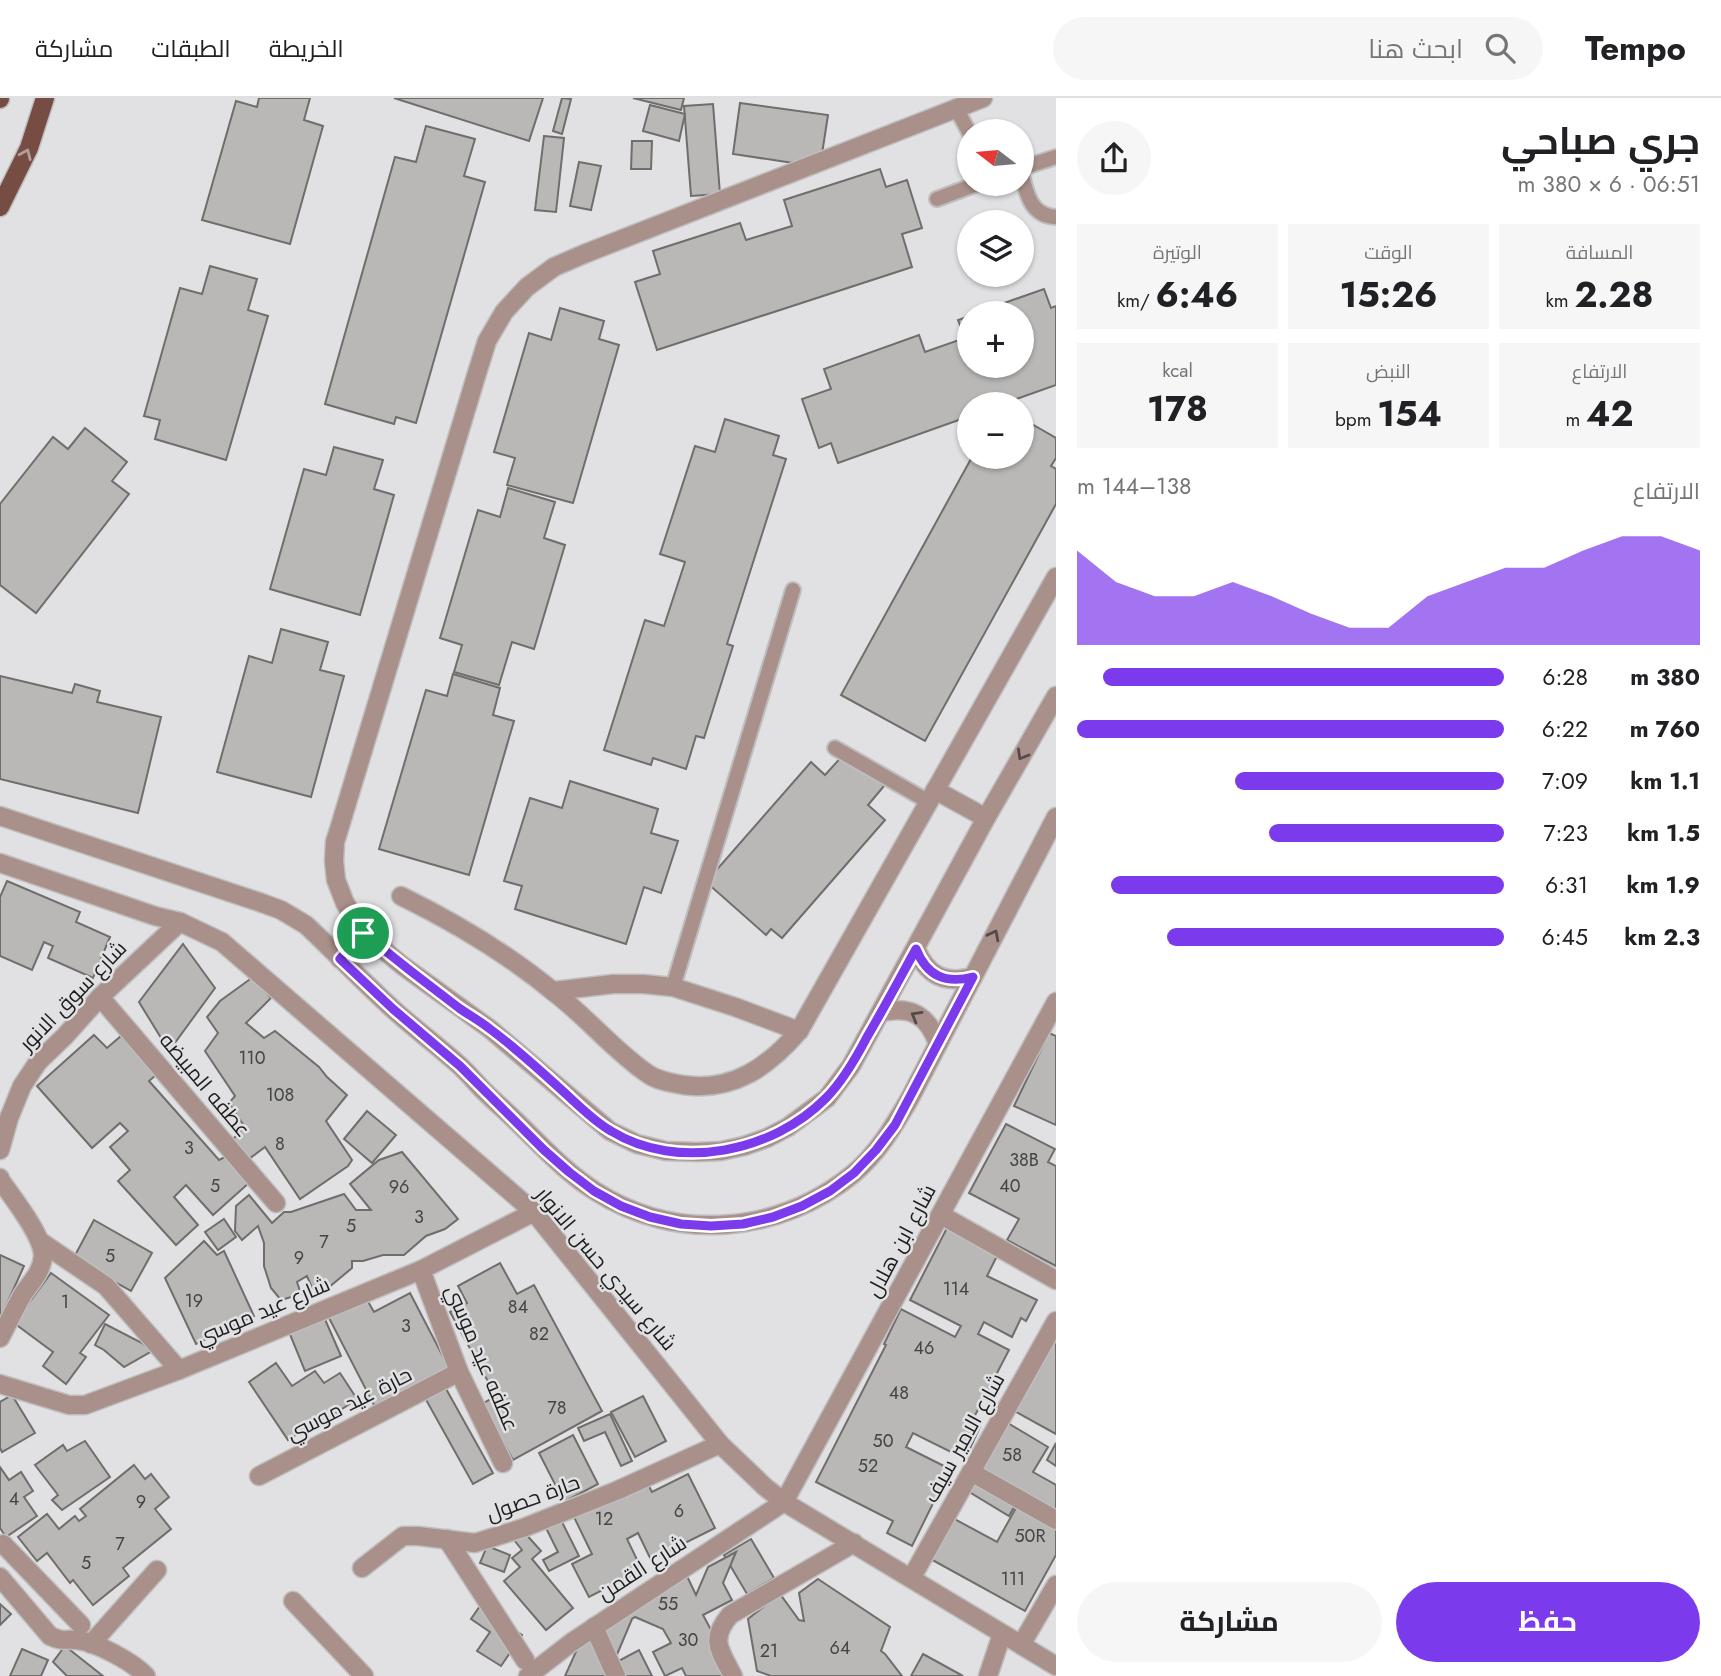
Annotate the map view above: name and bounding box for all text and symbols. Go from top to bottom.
search box [1053,17,1543,80]
text: Tempo [1585,25,1686,72]
icon: search [1481,29,1519,67]
text: ابحث هنا [1368,30,1463,68]
text: مشاركة [35,31,113,66]
text: الطبقات [151,31,231,66]
text: الخريطة [269,31,344,66]
text: جري صباحي [1501,113,1700,168]
north arrow [957,119,1034,196]
map controls [957,119,1034,469]
button: share [1077,121,1151,195]
one-way arrow [18,149,32,161]
text: 06:51 · 6 × 380 m [1517,167,1700,201]
button: layers [957,210,1034,287]
text: الوتيرة [1153,239,1202,266]
text: الوقت [1364,239,1413,266]
text: المسافة [1566,239,1633,266]
text: 6:46 [1156,270,1238,320]
text: 15:26 [1339,270,1438,320]
text: 2.28 [1574,270,1654,320]
text: /km [1117,287,1156,314]
text: km [1545,287,1574,314]
button: + [957,301,1034,378]
text: kcal [1162,357,1193,384]
text: النبض [1366,358,1411,385]
text: الارتفاع [1572,358,1627,385]
text: 178 [1147,384,1208,434]
text: 154 [1377,389,1442,439]
text: 42 [1586,389,1633,439]
button: − [957,392,1034,469]
text: bpm [1335,406,1377,433]
text: m [1566,406,1586,433]
text: 138–144 m [1077,469,1192,503]
text: الارتفاع [1633,474,1700,508]
text: 6:28 [1542,660,1588,694]
text: 380 m [1630,660,1700,694]
text: 6:22 [1542,712,1588,746]
text: 760 m [1630,712,1700,746]
one-way arrow [1017,748,1030,760]
text: 7:09 [1542,764,1588,798]
text: 1.1 km [1630,764,1700,798]
text: 7:23 [1543,816,1588,850]
text: 1.5 km [1627,816,1700,850]
text: 6:31 [1545,868,1588,902]
text: 1.9 km [1626,868,1700,902]
pin [333,903,393,963]
icon: arrive [344,914,382,952]
text: 6:45 [1541,920,1588,954]
text: 2.3 km [1624,920,1700,954]
one-way arrow [986,930,1000,943]
street label: شارع سوق الانور [12,934,134,1059]
one-way arrow [911,1011,924,1024]
street label: عطفه المبيضه [152,1026,258,1144]
house number: 110 [239,1045,266,1071]
house number: 108 [266,1082,294,1108]
house number: 8 [275,1131,285,1157]
house number: 3 [184,1135,194,1161]
house number: 38B [1009,1147,1039,1173]
house number: 5 [210,1173,220,1199]
house number: 40 [999,1173,1021,1199]
house number: 96 [389,1174,409,1200]
street label: شارع ابن هلال [859,1179,943,1303]
street label: شارع سيدي حسن الانوار [527,1180,683,1358]
house number: 3 [414,1204,424,1230]
house number: 5 [346,1213,356,1239]
house number: 7 [319,1229,329,1255]
house number: 5 [105,1243,115,1269]
house number: 9 [294,1245,304,1271]
street label: شارع عيد موسي [191,1269,335,1353]
house number: 114 [943,1276,969,1302]
street label: عطفه عيد موسي [438,1280,526,1436]
house number: 19 [185,1288,203,1314]
house number: 1 [61,1289,69,1315]
house number: 84 [508,1294,528,1320]
house number: 3 [401,1313,411,1339]
house number: 82 [529,1321,549,1347]
house number: 46 [914,1335,934,1361]
street label: حارة عيد موسي [281,1359,417,1449]
street label: شارع الامير سيف [916,1368,1012,1508]
house number: 48 [889,1380,909,1406]
house number: 78 [547,1395,567,1421]
house number: 50 [873,1428,894,1454]
house number: 58 [1002,1442,1022,1468]
house number: 52 [858,1453,878,1479]
street label: حارة حصول [482,1467,584,1529]
house number: 4 [9,1486,19,1512]
house number: 9 [136,1489,146,1515]
house number: 6 [674,1498,684,1524]
house number: 12 [595,1506,613,1532]
house number: 50R [1014,1523,1046,1549]
street label: شارع القمن [592,1528,692,1608]
house number: 7 [115,1531,125,1557]
house number: 5 [81,1550,91,1576]
house number: 111 [1001,1566,1025,1592]
button: مشاركة [1077,1582,1382,1662]
button: حفظ [1396,1582,1700,1662]
house number: 55 [658,1591,678,1617]
house number: 30 [678,1627,699,1653]
house number: 64 [830,1635,850,1661]
house number: 21 [760,1638,778,1664]

